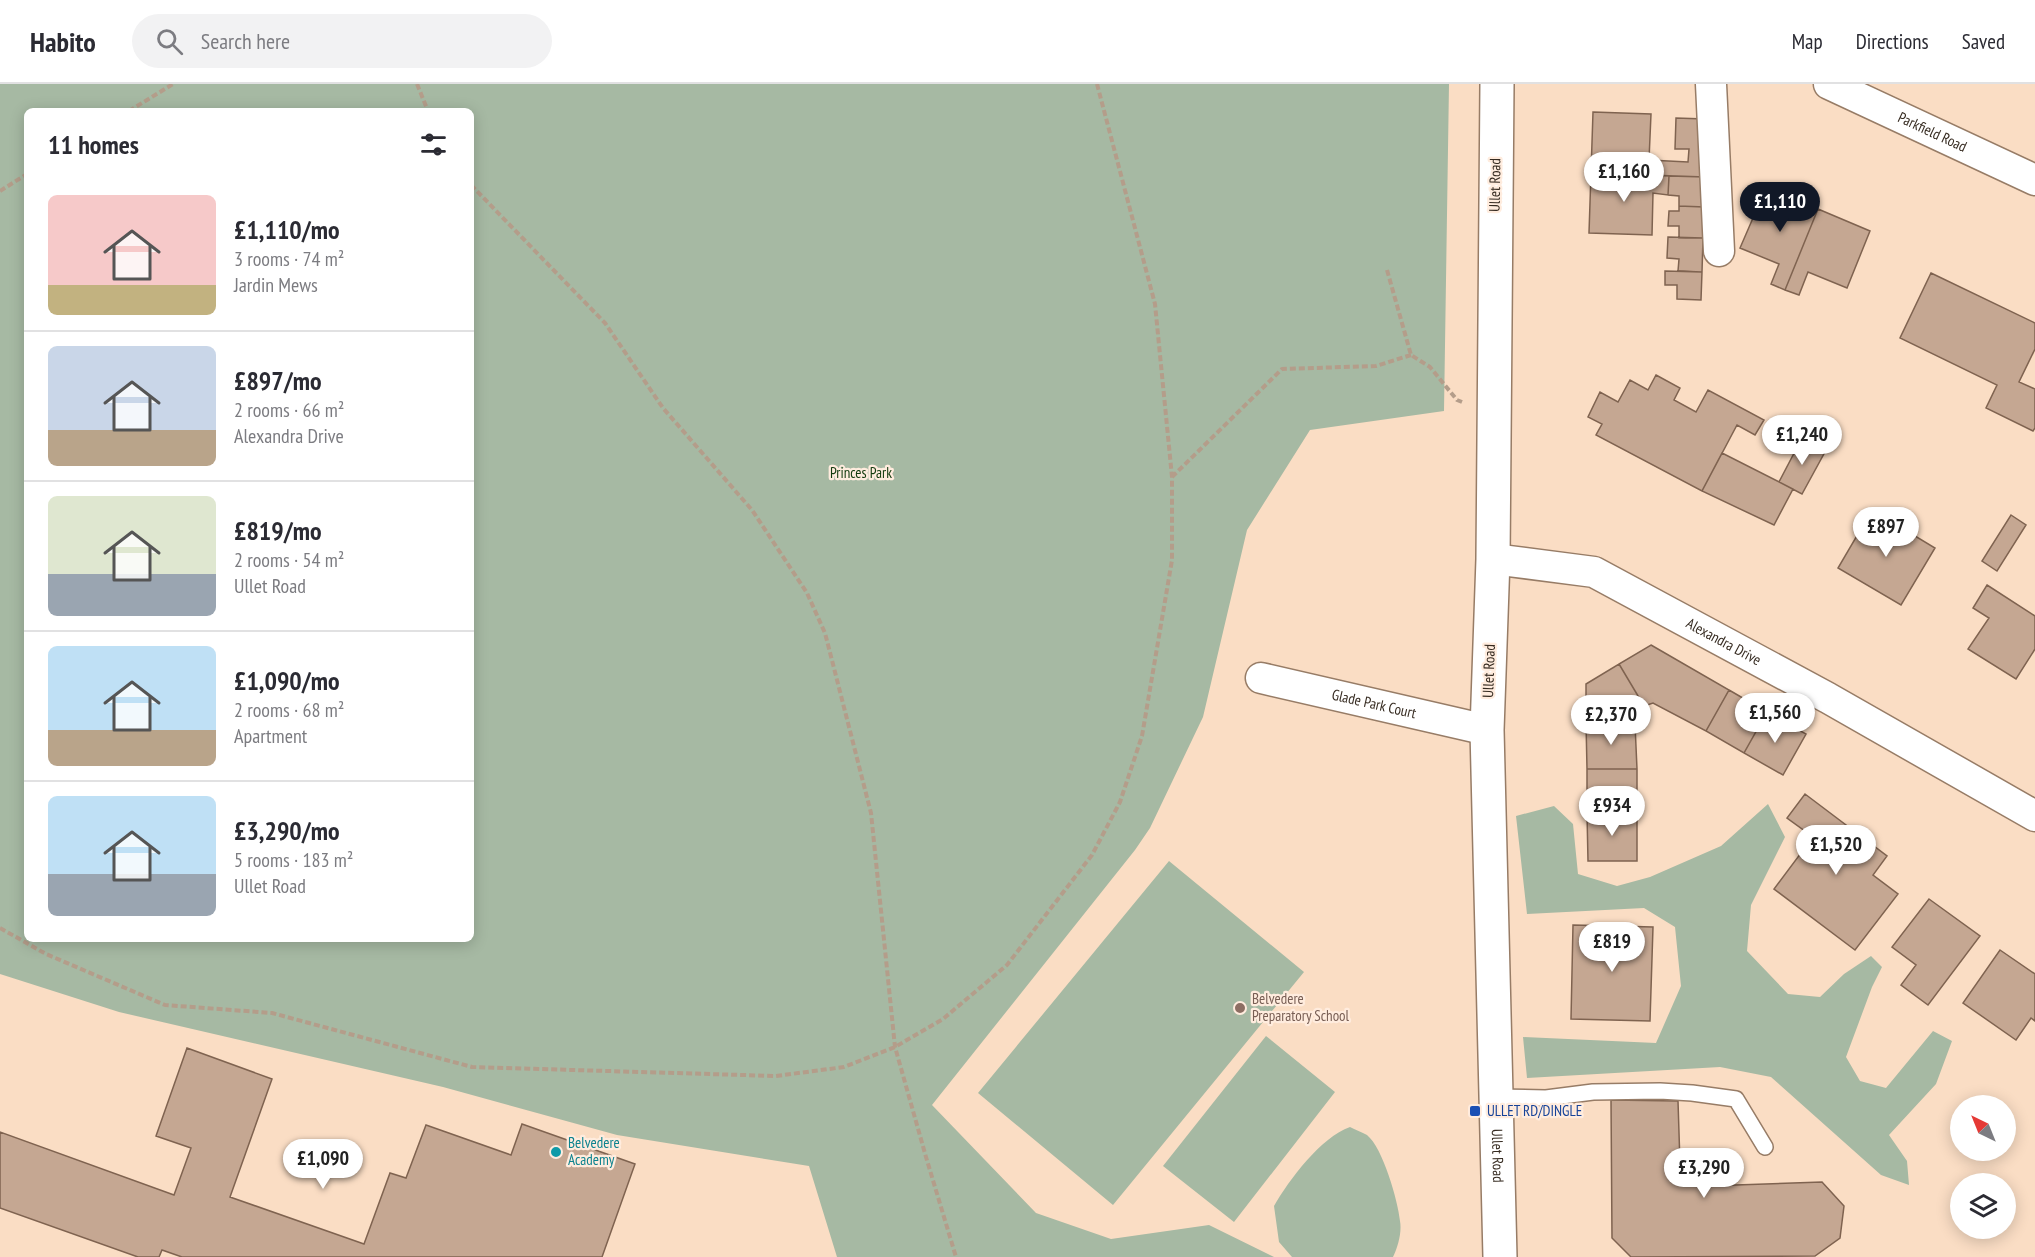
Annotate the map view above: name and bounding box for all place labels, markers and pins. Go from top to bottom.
pin: £1,160 [1575,152,1673,203]
pin: £1,110 [1731,182,1829,233]
pin: £1,240 [1753,415,1851,466]
pin: £897 [1850,507,1922,558]
pin: £1,560 [1726,693,1824,744]
pin: £2,370 [1562,695,1660,746]
pin: £934 [1576,786,1648,837]
pin: £1,520 [1787,825,1885,876]
pin: £819 [1576,922,1648,973]
place label: Belvedere Preparatory School [1252,989,1350,1025]
marker: Belvedere Preparatory School [1233,1001,1247,1015]
place label: ULLET RD/DINGLE [1487,1101,1582,1120]
marker: ULLET RD/DINGLE [1468,1104,1482,1118]
place label: Belvedere Academy [568,1133,620,1169]
pin: £1,090 [274,1139,372,1190]
marker: Belvedere Academy [549,1145,563,1159]
pin: £3,290 [1655,1148,1753,1199]

